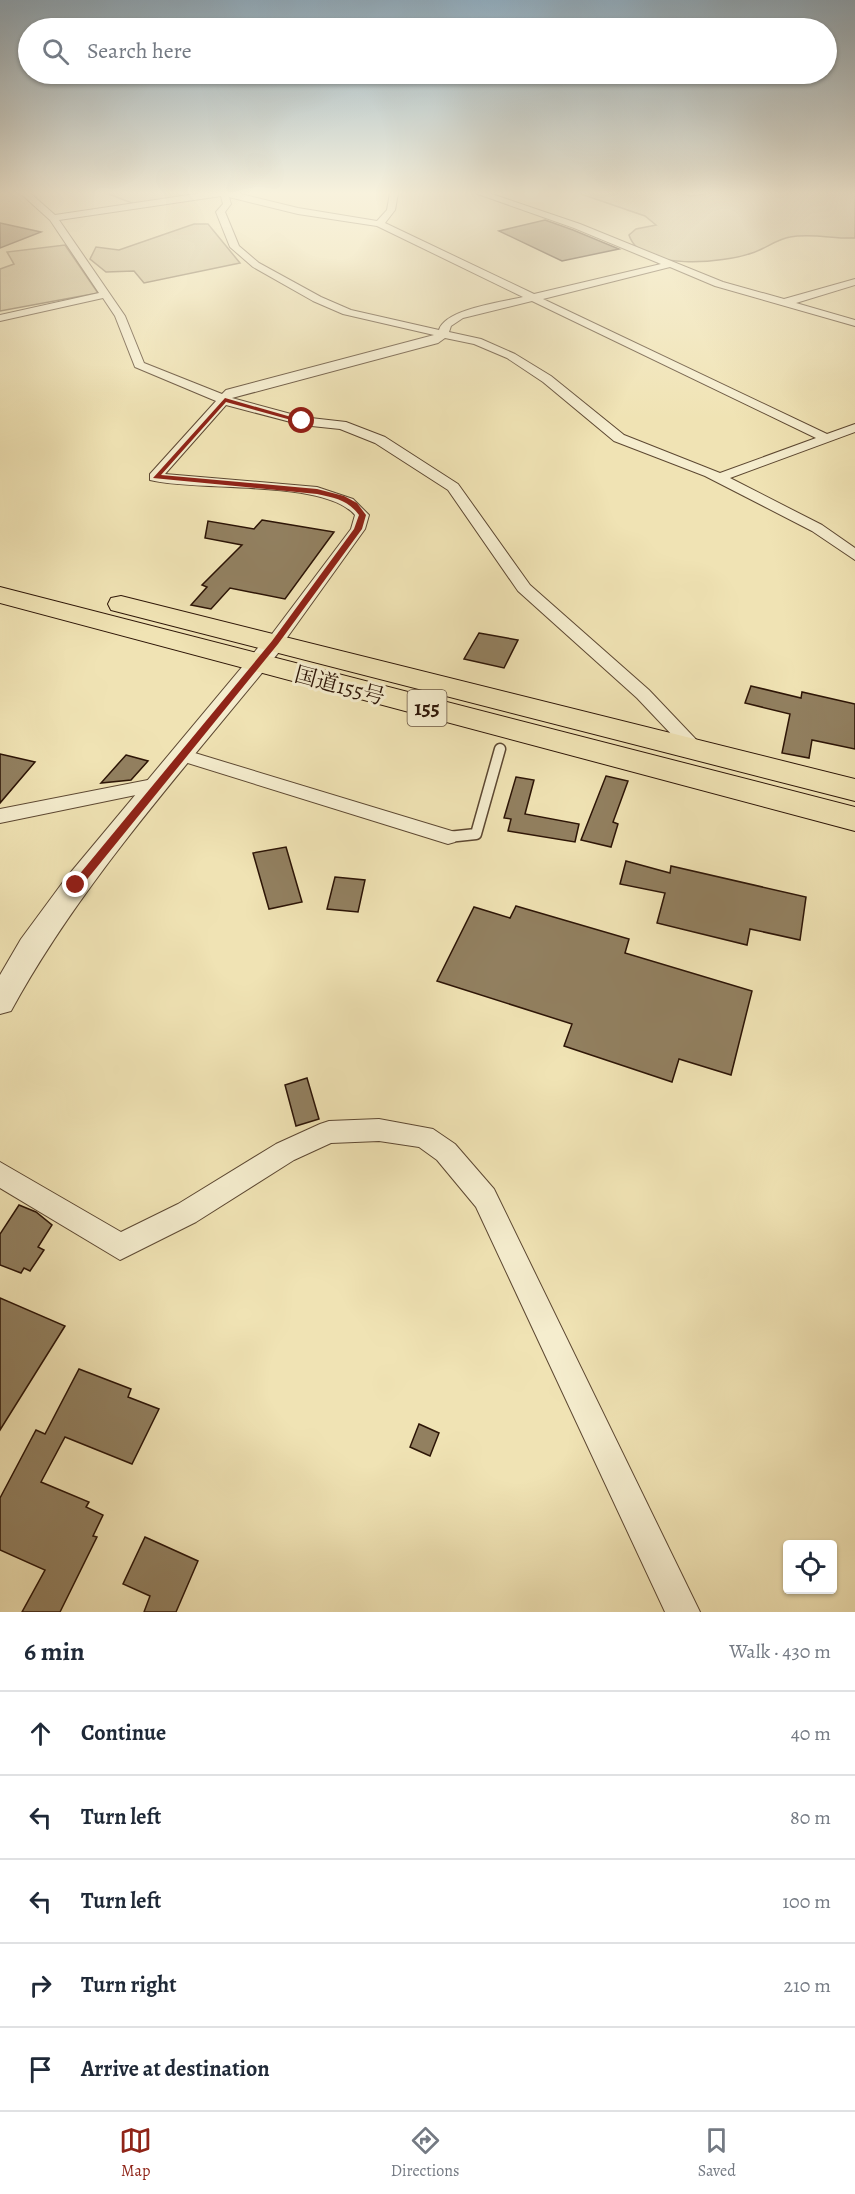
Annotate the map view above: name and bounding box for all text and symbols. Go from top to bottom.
search box [18,18,837,84]
icon: search [39,35,72,68]
text: Search here [87,36,192,66]
route start [288,407,314,433]
street label: 国道155号 [291,660,388,712]
road number: 155 [408,690,446,726]
route end [62,871,88,897]
map controls [783,1540,837,1594]
button: locate [783,1540,837,1594]
text: 6 min [24,1634,85,1669]
text: Walk · 430 m [729,1638,831,1665]
icon: ahead [24,1717,57,1750]
text: Continue [81,1718,166,1748]
text: 40 m [791,1720,831,1747]
icon: left [24,1801,57,1834]
text: Turn left [81,1802,161,1832]
text: 80 m [790,1804,831,1831]
icon: left [24,1885,57,1918]
text: Turn left [81,1886,161,1916]
text: 100 m [782,1888,831,1915]
icon: right [24,1969,57,2002]
text: Turn right [81,1970,177,2000]
text: 210 m [783,1972,831,1999]
icon: arrive [24,2053,57,2086]
text: Arrive at destination [81,2054,270,2084]
tab: Map [119,2124,152,2182]
tab: Directions [391,2124,459,2182]
tab: Saved [698,2124,736,2182]

